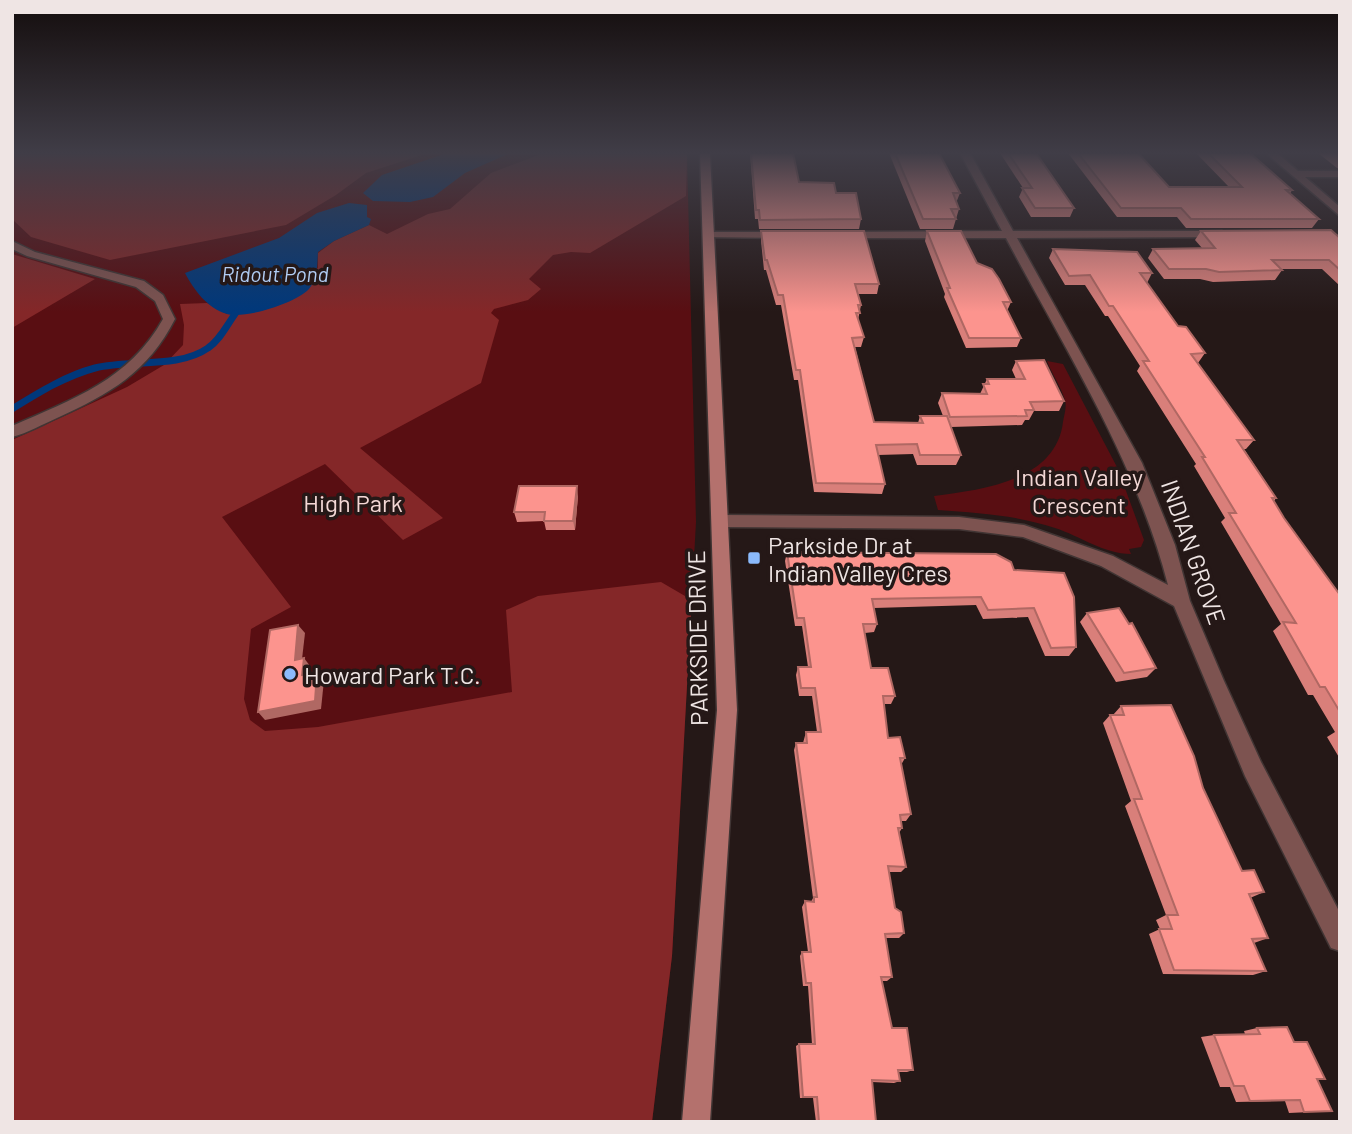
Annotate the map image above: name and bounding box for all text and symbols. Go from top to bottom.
water label: Ridout Pond [221,261,329,286]
park label: Indian Valley Crescent [1015,462,1143,519]
street label: INDIAN GROVE [1156,476,1232,628]
park label: High Park [303,488,403,517]
place label: Parkside Dr at Indian Valley Cres [768,530,948,587]
street label: PARKSIDE DRIVE [681,550,713,726]
marker: Parkside Dr at Indian Valley Cres [746,550,762,566]
place label: Howard Park T.C. [304,660,481,689]
marker: Howard Park T.C. [282,666,298,682]

